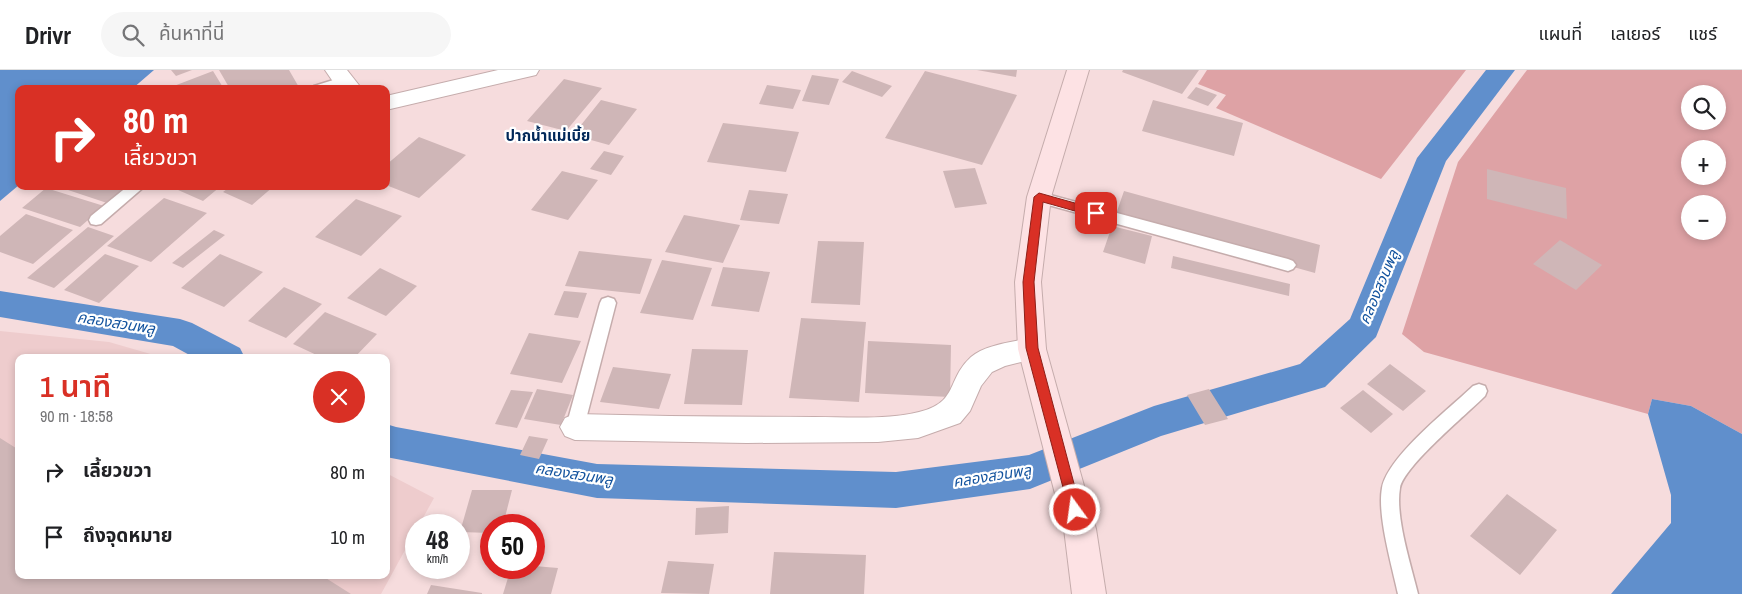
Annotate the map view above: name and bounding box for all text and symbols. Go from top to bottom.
search box [101,12,451,57]
text: Drivr [25,19,71,51]
text: ค้นหาที่นี่ [159,20,224,46]
icon: search [119,21,147,49]
text: แผนที่ [1538,21,1582,46]
text: เลเยอร์ [1610,21,1660,46]
text: แชร์ [1688,21,1717,46]
map controls [1681,85,1726,240]
button: search [1681,85,1726,130]
text: 80 m [123,97,188,144]
icon: right [40,105,105,170]
district label: ปากน้ำแม่เบี้ย [506,125,590,146]
button: + [1681,140,1726,185]
text: เลี้ยวขวา [123,142,198,172]
pin [1075,192,1117,234]
button: − [1681,195,1726,240]
icon: arrive [1082,199,1110,227]
water label: คลองสวนพลู [1354,246,1404,327]
water label: คลองสวนพลู [76,306,157,339]
text: 1 นาที [40,366,111,406]
button: close [313,371,365,423]
text: 90 m · 18:58 [40,405,113,427]
text: เลี้ยวขวา [83,457,152,483]
water label: คลองสวนพลู [534,457,615,490]
icon: right [40,458,68,486]
text: 80 m [330,459,365,485]
water label: คลองสวนพลู [951,459,1033,492]
position arrow [1048,483,1100,535]
speed limit sign: 50 [480,514,545,579]
text: ถึงจุดหมาย [83,522,173,548]
icon: arrive [40,523,68,551]
text: 48 [426,523,449,557]
text: 10 m [330,524,365,550]
text: km/h [427,551,448,567]

